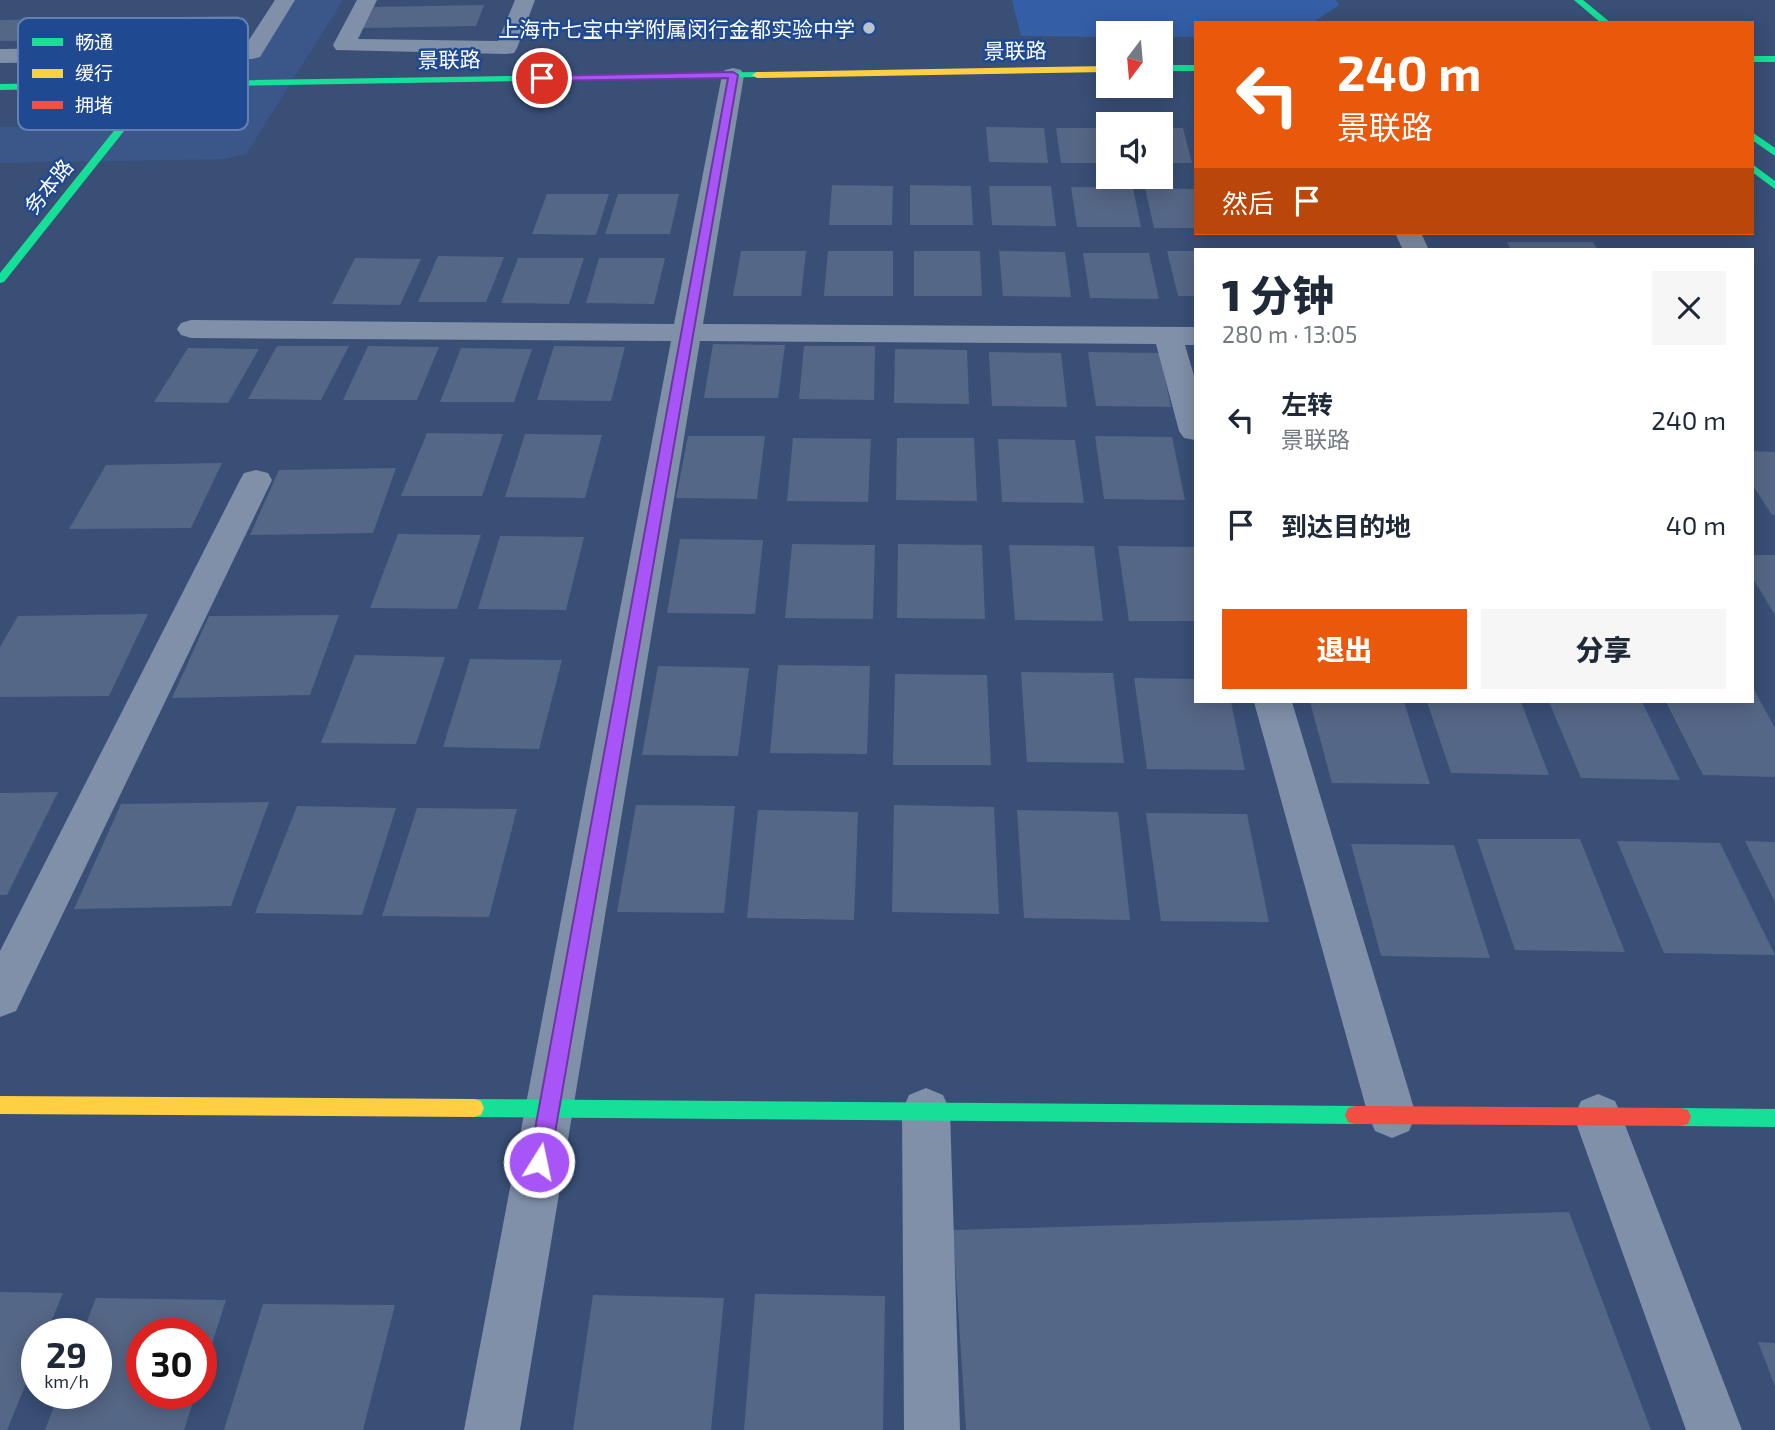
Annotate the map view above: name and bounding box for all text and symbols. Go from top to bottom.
place label: 上海市七宝中学附属闵行金都实验中学 [498,16,855,41]
legend [18,18,248,130]
marker: 上海市七宝中学附属闵行金都实验中学 [861,20,877,36]
north arrow [1096,21,1172,98]
map controls [1096,21,1173,189]
text: 畅通 [75,30,113,53]
street label: 景联路 [983,37,1047,63]
text: 240 m [1337,42,1481,101]
street label: 景联路 [417,46,481,72]
pin [512,48,572,108]
icon: left [1222,49,1313,140]
icon: arrive [523,59,561,97]
text: 缓行 [75,61,113,84]
text: 拥堵 [75,93,113,116]
text: 景联路 [1337,107,1433,145]
button: sound [1096,112,1173,189]
street label: 务本路 [18,154,78,218]
icon: arrive [1288,182,1326,220]
text: 然后 [1222,187,1274,218]
text: 1 分钟 [1222,269,1334,319]
button: close [1652,271,1726,345]
text: 280 m · 13:05 [1222,320,1357,348]
text: 左转 [1281,388,1333,419]
icon: left [1222,401,1260,439]
text: 240 m [1651,404,1726,435]
text: 景联路 [1281,425,1350,453]
icon: arrive [1222,506,1260,544]
text: 40 m [1666,509,1726,540]
text: 到达目的地 [1281,510,1411,541]
button: 退出 [1222,609,1467,689]
button: 分享 [1481,609,1726,689]
position arrow [502,1125,576,1199]
speed limit sign: 30 [126,1318,217,1409]
text: 29 [46,1333,87,1375]
text: km/h [44,1370,89,1392]

